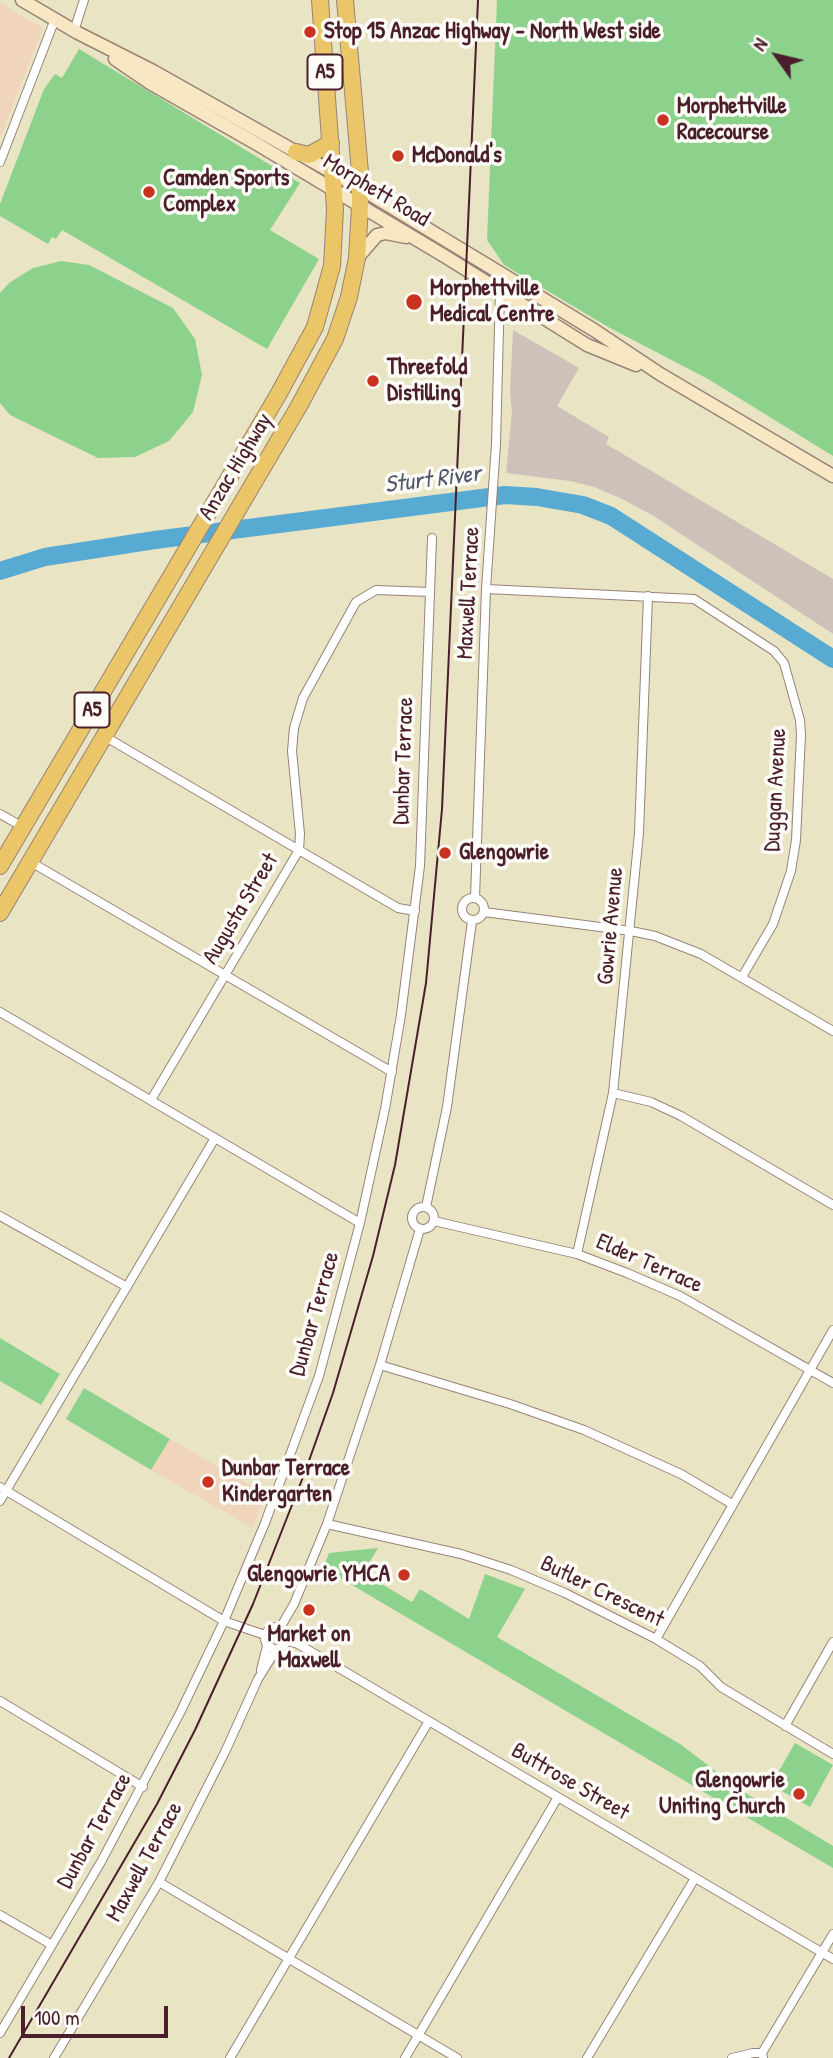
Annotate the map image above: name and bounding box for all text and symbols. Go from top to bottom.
place label: Stop 15 Anzac Highway - North West side [324,18,661,46]
north arrow [742,21,812,91]
marker: Stop 15 Anzac Highway - North West side [302,24,318,40]
text: N [746,33,773,56]
road number: A5 [308,55,342,90]
place label: Morphettville Racecourse [677,93,787,147]
marker: Morphettville Racecourse [655,112,671,128]
place label: McDonald's [412,142,502,170]
street label: Morphett Road [318,148,434,234]
marker: McDonald's [390,148,406,164]
place label: Camden Sports Complex [163,165,289,219]
marker: Camden Sports Complex [141,184,157,200]
place label: Morphettville Medical Centre [430,275,554,329]
marker: Morphettville Medical Centre [404,292,424,312]
place label: Threefold Distilling [387,354,467,408]
marker: Threefold Distilling [365,373,381,389]
street label: Anzac Highway [193,409,279,525]
water label: Sturt River [383,460,483,500]
street label: Maxwell Terrace [452,526,486,660]
road number: A5 [74,692,110,728]
street label: Dunbar Terrace [388,697,420,825]
street label: Duggan Avenue [759,728,793,852]
place label: Glengowrie [459,839,549,867]
marker: Glengowrie [437,845,453,861]
street label: Augusta Street [197,849,285,969]
street label: Gowrie Avenue [592,866,630,986]
street label: Elder Terrace [592,1228,706,1300]
street label: Dunbar Terrace [284,1249,346,1379]
place label: Dunbar Terrace Kindergarten [222,1455,350,1509]
marker: Dunbar Terrace Kindergarten [200,1474,216,1490]
street label: Butler Crescent [536,1550,668,1634]
place label: Glengowrie YMCA [247,1561,390,1589]
marker: Glengowrie YMCA [396,1567,412,1583]
marker: Market on Maxwell [301,1602,317,1618]
place label: Market on Maxwell [267,1621,351,1675]
street label: Buttrose Street [506,1737,634,1827]
place label: Glengowrie Uniting Church [659,1767,785,1821]
street label: Dunbar Terrace [52,1768,138,1894]
marker: Glengowrie Uniting Church [791,1786,807,1802]
street label: Maxwell Terrace [101,1797,189,1927]
scale bar [24,1992,172,2036]
text: 100 m [34,2003,80,2032]

